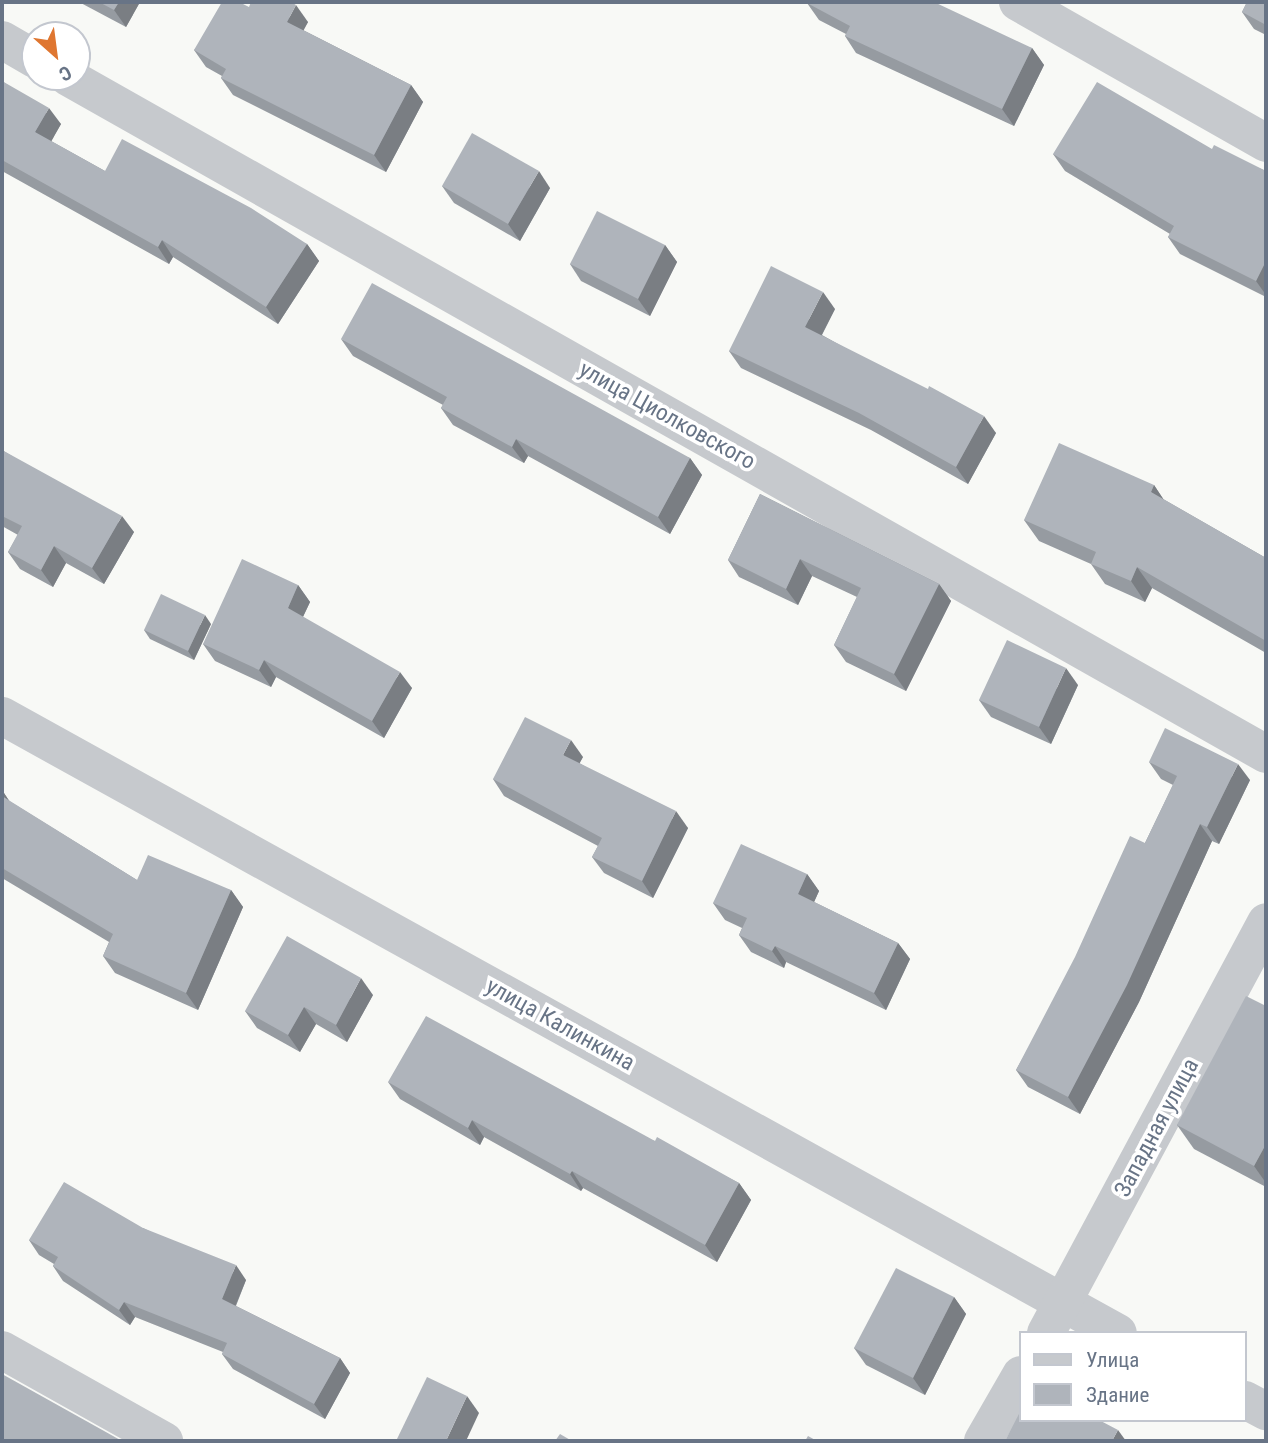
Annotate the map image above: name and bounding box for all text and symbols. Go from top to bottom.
north arrow [21,21,91,91]
text: С [55,61,75,86]
street label: улица Циолковского [574,356,760,476]
street label: улица Калинкина [481,973,639,1077]
street label: Западная улица [1109,1054,1205,1202]
legend [1020,1331,1247,1422]
text: Улица [1086,1348,1139,1372]
text: Здание [1086,1383,1149,1407]

